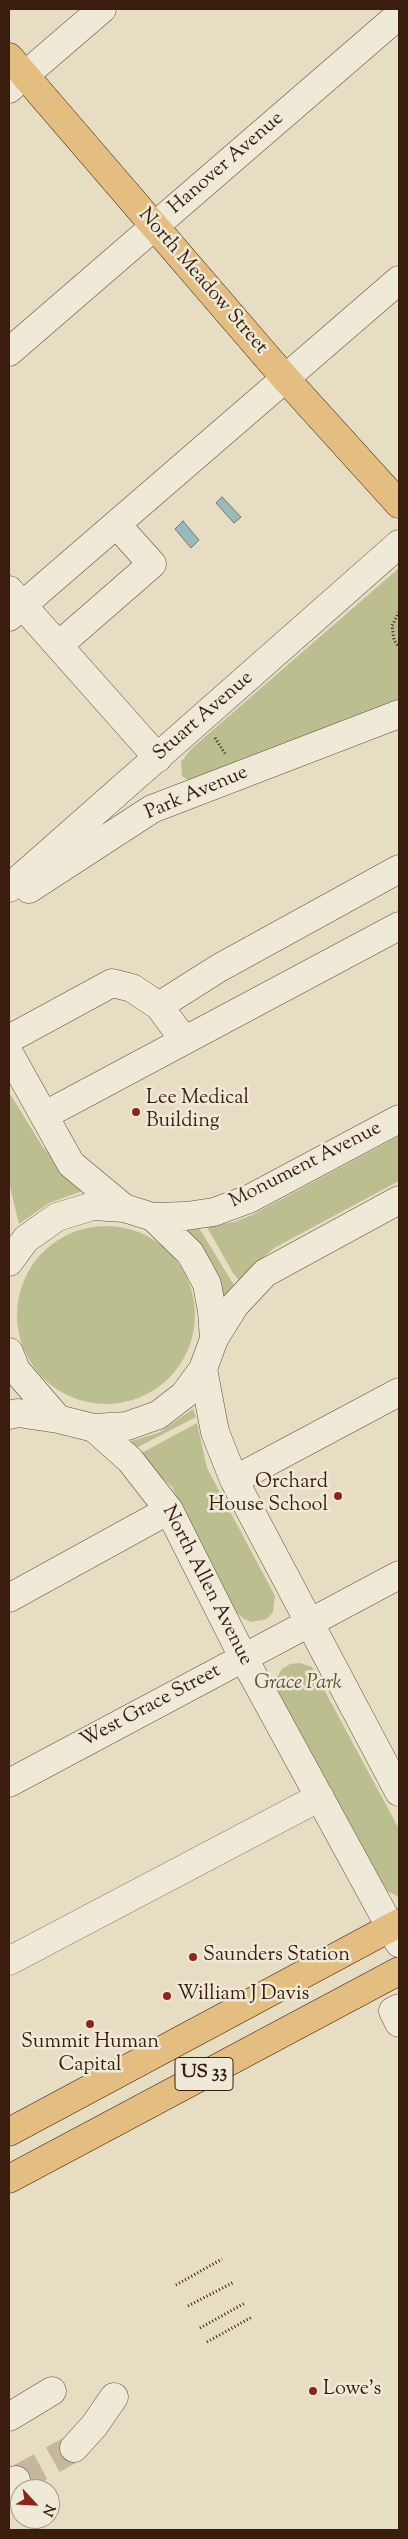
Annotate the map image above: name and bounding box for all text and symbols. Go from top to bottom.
street label: Hanover Avenue [164,107,290,221]
street label: North Meadow Street [132,204,272,360]
street label: Stuart Avenue [149,667,259,767]
street label: Park Avenue [142,762,252,826]
place label: Lee Medical Building [146,1088,249,1135]
marker: Lee Medical Building [130,1106,142,1118]
street label: Monument Avenue [226,1117,386,1215]
place label: Orchard House School [209,1472,328,1519]
marker: Orchard House School [332,1490,344,1502]
street label: North Allen Avenue [155,1502,257,1670]
street label: West Grace Street [77,1660,225,1754]
park label: Grace Park [254,1673,342,1697]
place label: Saunders Station [203,1945,350,1969]
marker: Saunders Station [187,1951,199,1963]
place label: William J Davis [177,1984,309,2008]
marker: William J Davis [161,1990,173,2002]
marker: Summit Human Capital [84,2018,96,2030]
place label: Summit Human Capital [21,2032,159,2079]
road number: US 33 [175,2058,233,2090]
place label: Lowe's [323,2379,381,2403]
marker: Lowe's [307,2385,319,2397]
north arrow [10,2479,60,2529]
text: N [36,2501,59,2519]

